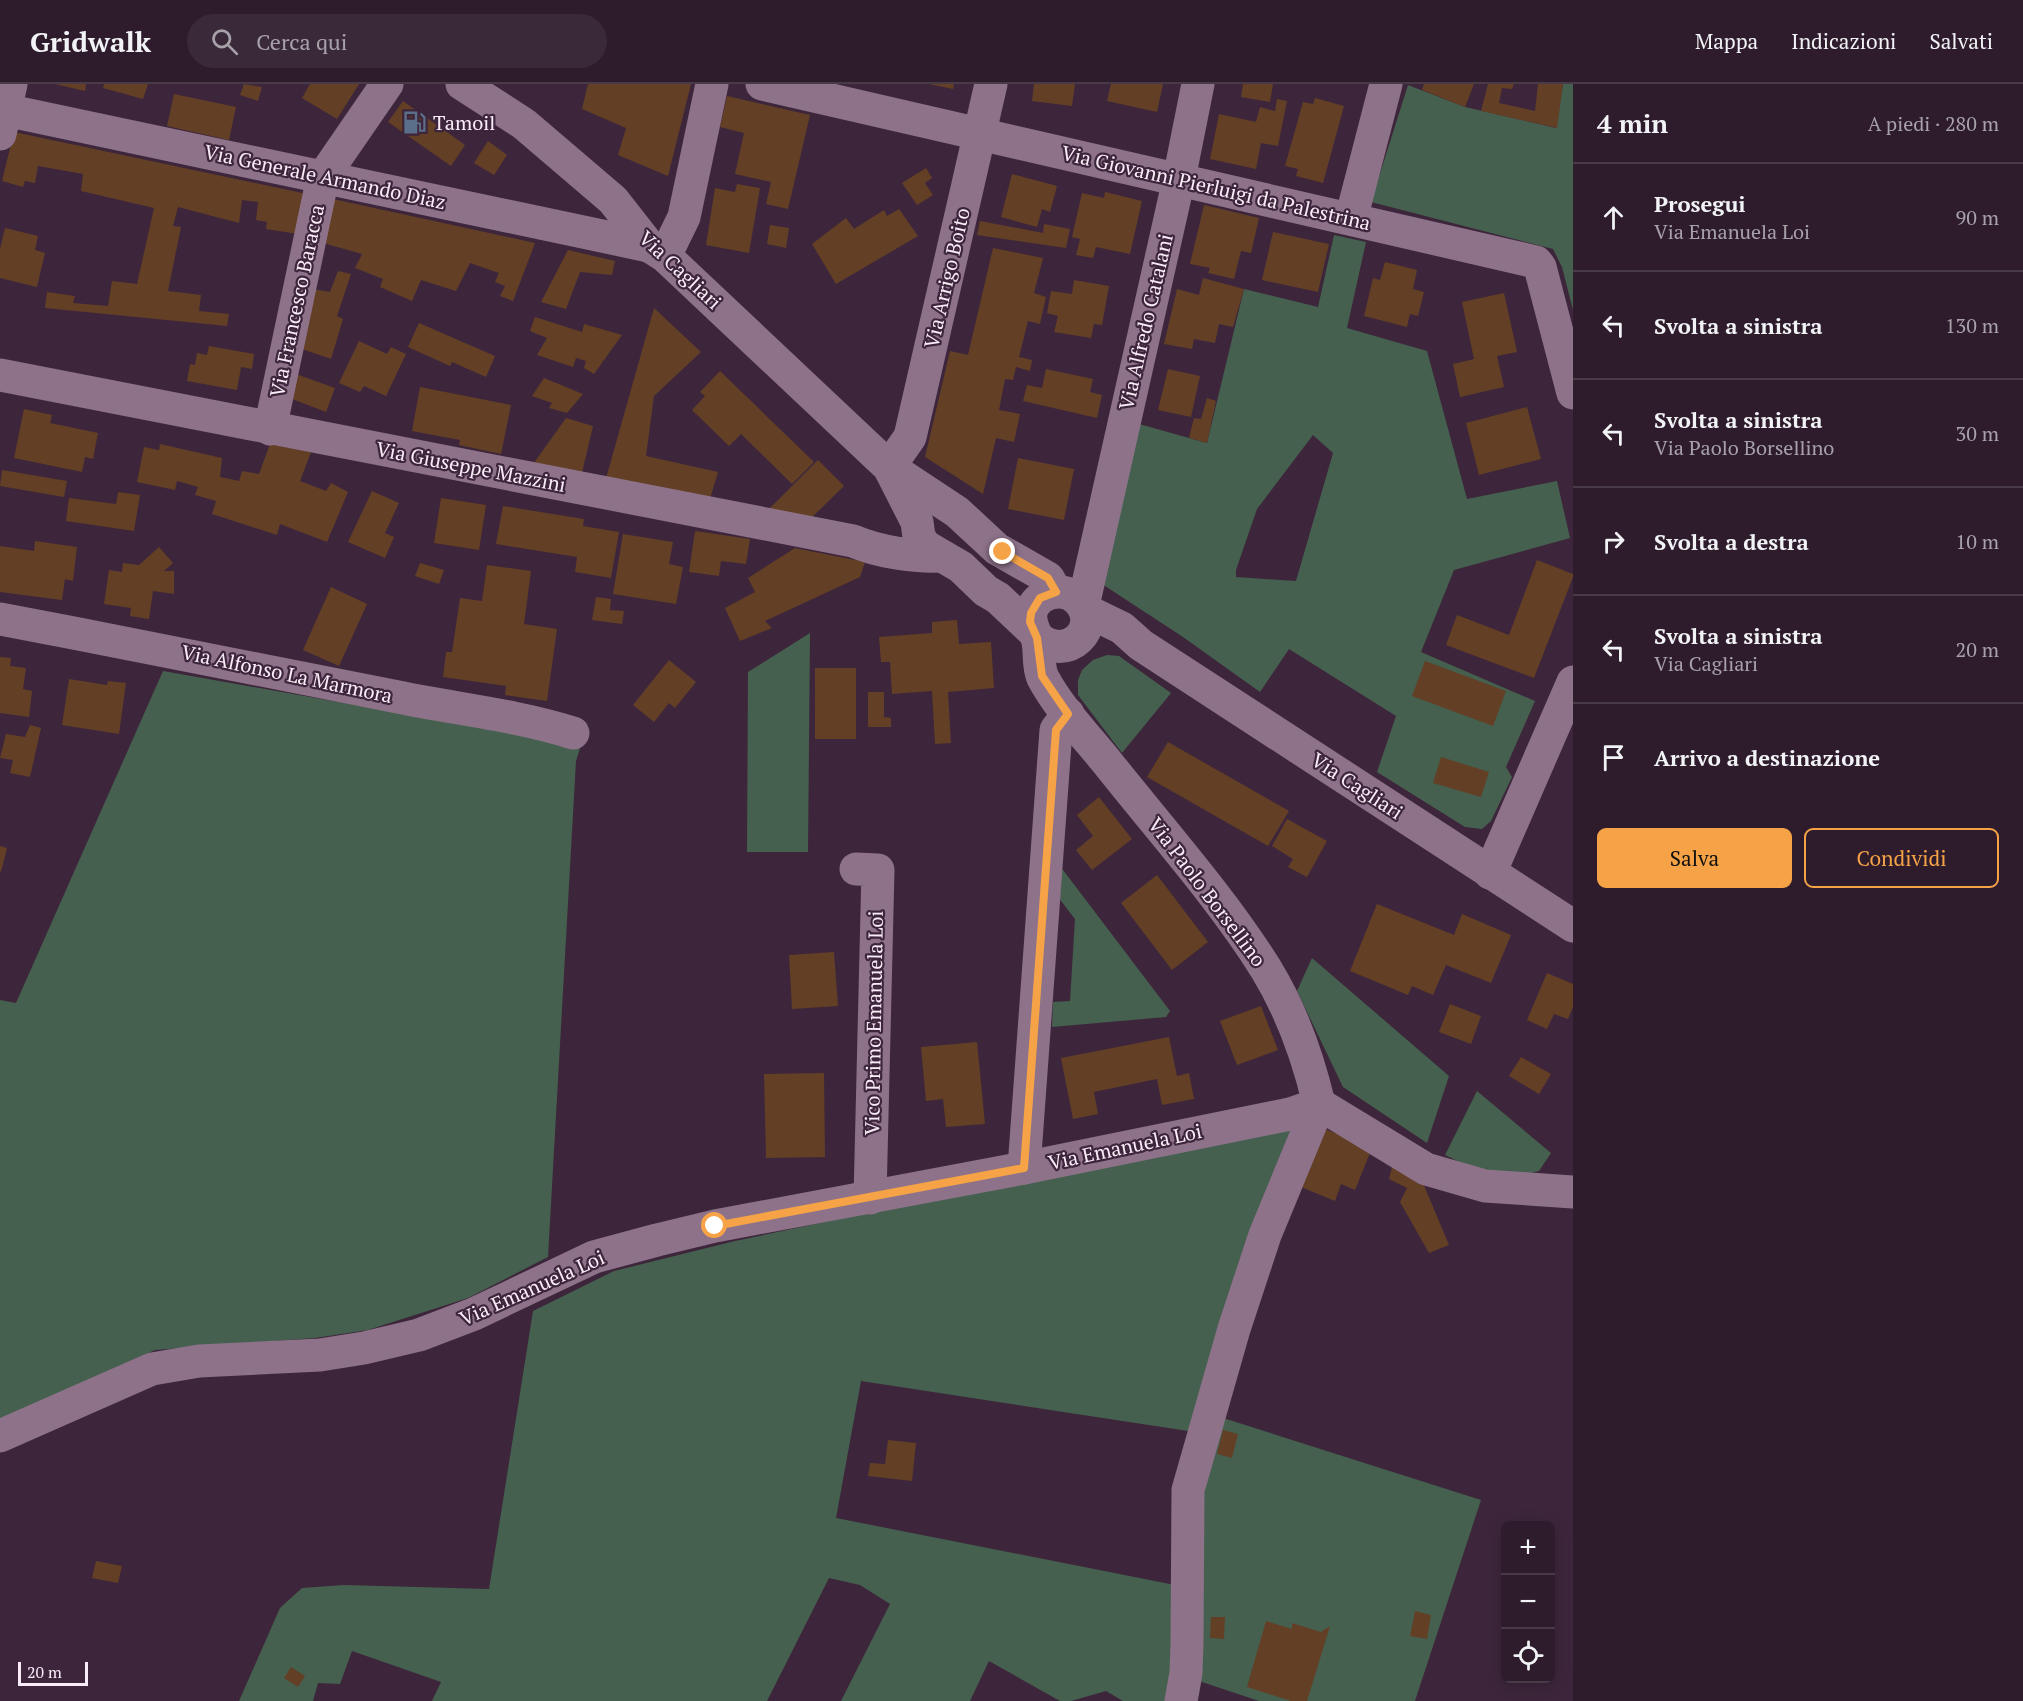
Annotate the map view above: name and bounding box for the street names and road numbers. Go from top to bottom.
street label: Via Generale Armando Diaz [202,138,448,215]
street label: Via Giovanni Pierluigi da Palestrina [1059,139,1373,236]
street label: Via Francesco Baracca [263,202,330,400]
street label: Via Arrigo Boito [917,205,976,351]
street label: Via Cagliari [633,224,728,315]
street label: Via Alfredo Catalani [1112,231,1179,413]
street label: Via Giuseppe Mazzini [374,435,568,498]
street label: Via Alfonso La Marmora [179,638,395,709]
street label: Via Cagliari [1306,746,1408,825]
street label: Via Paolo Borsellino [1142,812,1272,972]
street label: Vico Primo Emanuela Loi [858,910,889,1136]
street label: Via Emanuela Loi [1046,1117,1204,1176]
street label: Via Emanuela Loi [455,1243,609,1332]

